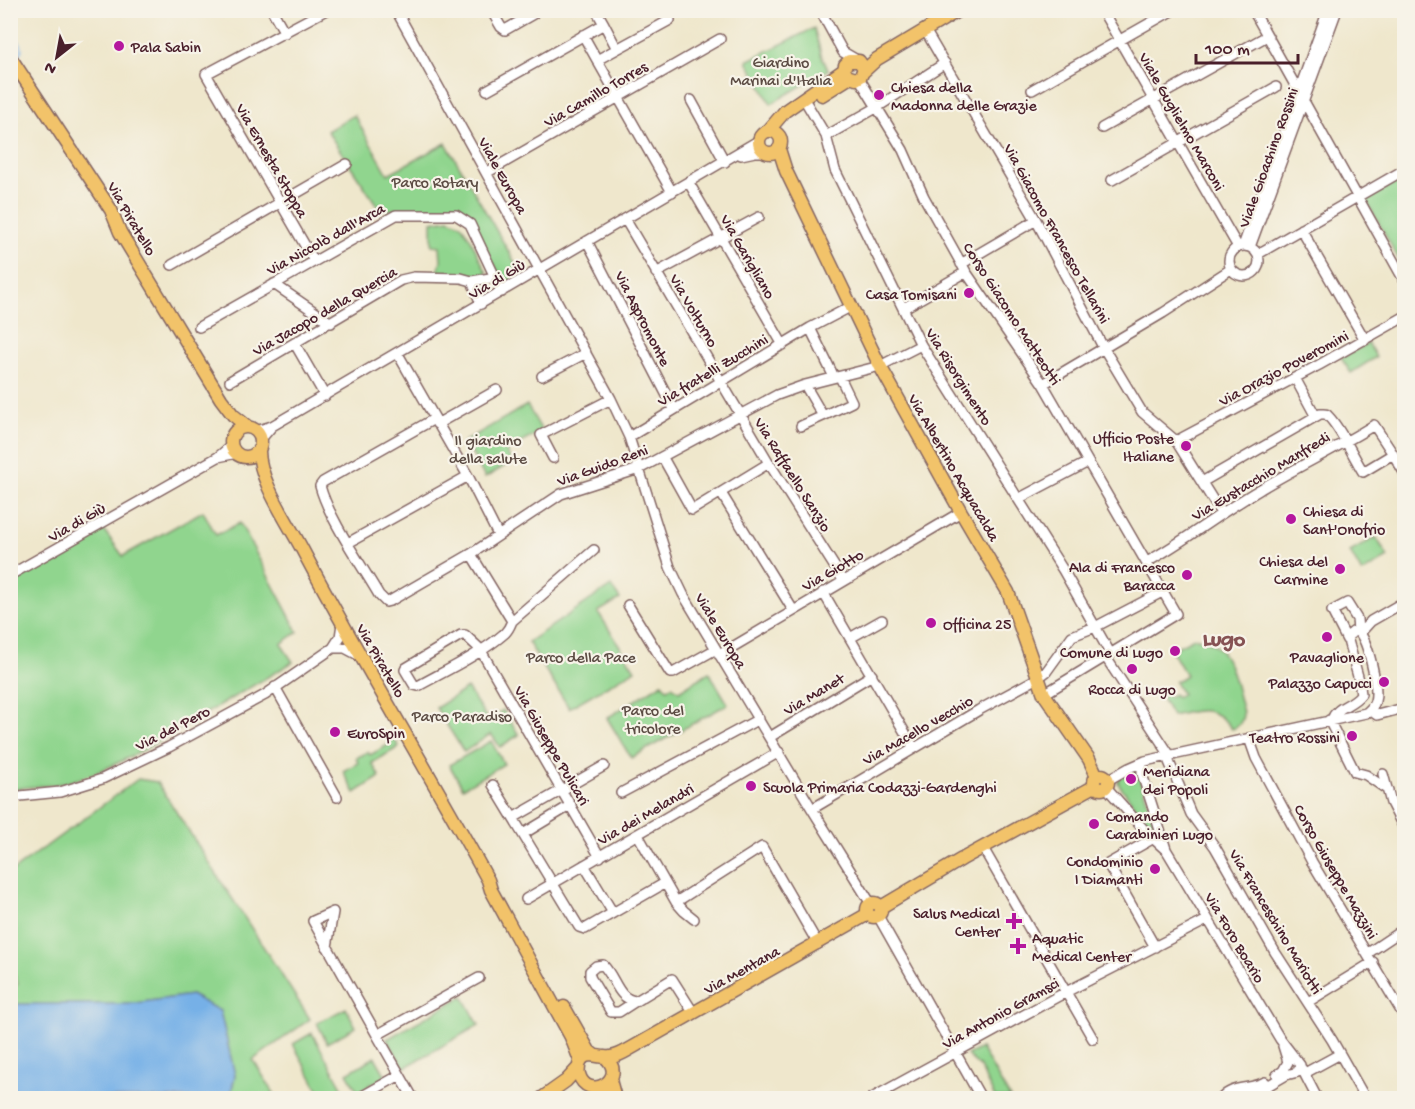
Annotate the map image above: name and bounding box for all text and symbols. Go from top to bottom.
north arrow [27,27,87,87]
scale bar [1196,27,1298,65]
marker: Pala Sabin [112,39,126,53]
place label: Pala Sabin [130,40,201,59]
text: 100 m [1204,40,1250,61]
street label: Viale Guglielmo Marconi [1132,49,1227,195]
park label: Giardino Marinai d'Italia [730,55,833,92]
text: N [41,56,60,78]
street label: Via Camillo Torres [541,58,653,134]
place label: Chiesa della Madonna delle Grazie [891,80,1037,117]
street label: Viale Gioachino Rossini [1236,86,1304,232]
marker: Chiesa della Madonna delle Grazie [872,88,886,102]
street label: Via Ernesta Stoppa [229,100,311,223]
street label: Viale Europa [472,134,530,219]
street label: Via Giacomo Francesco Tellarini [997,141,1112,328]
park label: Parco Rotary [391,175,478,194]
street label: Via Piratello [101,179,159,260]
street label: Via Niccolò dall'Arca [263,200,390,282]
street label: Via Garigliano [714,211,778,303]
street label: Corso Giacomo Matteotti [957,240,1063,390]
street label: Via di Giù [465,256,530,306]
street label: Via Jacopo della Quercia [249,263,402,363]
street label: Via Aspromonte [608,268,673,371]
street label: Via Volturno [663,271,721,352]
marker: Casa Tomisani [962,286,976,300]
place label: Casa Tomisani [866,287,957,306]
street label: Via Risorgimento [919,325,995,430]
street label: Via Orazio Poveromini [1216,328,1353,413]
street label: Via fratelli Zucchini [654,332,772,413]
street label: Via Albertino Acquacalda [901,391,1003,547]
street label: Via Raffaello Sanzio [748,414,834,536]
street label: Via Eustacchio Manfredi [1188,429,1334,527]
place label: Ufficio Poste Italiane [1093,431,1175,468]
park label: Il giardino della salute [449,433,528,470]
marker: Ufficio Poste Italiane [1179,439,1193,453]
street label: Via Guido Reni [554,442,651,493]
street label: Via di Giù [45,500,110,548]
place label: Chiesa di Sant'Onofrio [1303,504,1385,541]
marker: Chiesa di Sant'Onofrio [1284,512,1298,526]
street label: Via Giotto [799,547,868,598]
place label: Chiesa del Carmine [1259,554,1329,591]
place label: Ala di Francesco Baracca [1069,560,1176,597]
marker: Chiesa del Carmine [1333,562,1347,576]
marker: Ala di Francesco Baracca [1180,568,1194,582]
street label: Viale Europa [688,590,750,674]
marker: Officina 25 [924,616,938,630]
place label: Officina 25 [943,617,1011,636]
street label: Via Piratello [350,621,408,702]
district label: Lugo [1203,628,1246,654]
marker: Pavaglione [1320,630,1334,644]
marker: Comune di Lugo [1168,644,1182,658]
place label: Comune di Lugo [1060,645,1163,664]
park label: Parco della Pace [525,650,637,669]
place label: Pavaglione [1289,650,1365,669]
marker: Rocca di Lugo [1125,662,1139,676]
street label: Via Manet [780,670,850,722]
marker: Palazzo Capucci [1377,675,1391,689]
place label: Palazzo Capucci [1267,676,1372,695]
place label: Rocca di Lugo [1088,682,1176,701]
street label: Via Giuseppe Pulicari [508,683,592,810]
street label: Via Macello vecchio [859,693,977,772]
street label: Via del Pero [132,703,214,757]
park label: Parco del tricolore [621,703,684,740]
park label: Parco Paradiso [411,709,512,728]
marker: EuroSpin [328,725,342,739]
place label: EuroSpin [347,726,405,745]
marker: Teatro Rossini [1345,729,1359,743]
place label: Teatro Rossini [1248,730,1340,749]
place label: Meridiana dei Popoli [1143,764,1211,801]
marker: Meridiana dei Popoli [1124,772,1138,786]
marker: Scuola Primaria Codazzi-Gardenghi [744,779,758,793]
place label: Scuola Primaria Codazzi-Gardenghi [763,780,997,799]
street label: Via dei Melandri [594,781,698,852]
street label: Corso Giuseppe Mazzini [1288,802,1380,943]
place label: Comando Carabinieri Lugo [1106,809,1213,846]
marker: Comando Carabinieri Lugo [1087,817,1101,831]
street label: Via Franceschino Mariotti [1223,846,1325,999]
place label: Condominio I Diamanti [1067,854,1143,891]
marker: Condominio I Diamanti [1148,862,1162,876]
street label: Via Foro Boario [1198,889,1267,987]
place label: Salus Medical Center [913,906,1001,943]
marker: Salus Medical Center [1005,912,1023,930]
place label: Aquatic Medical Center [1032,931,1132,968]
marker: Aquatic Medical Center [1009,937,1027,955]
street label: Via Mentana [701,943,785,1001]
street label: Via Antonio Gramsci [939,975,1064,1056]

